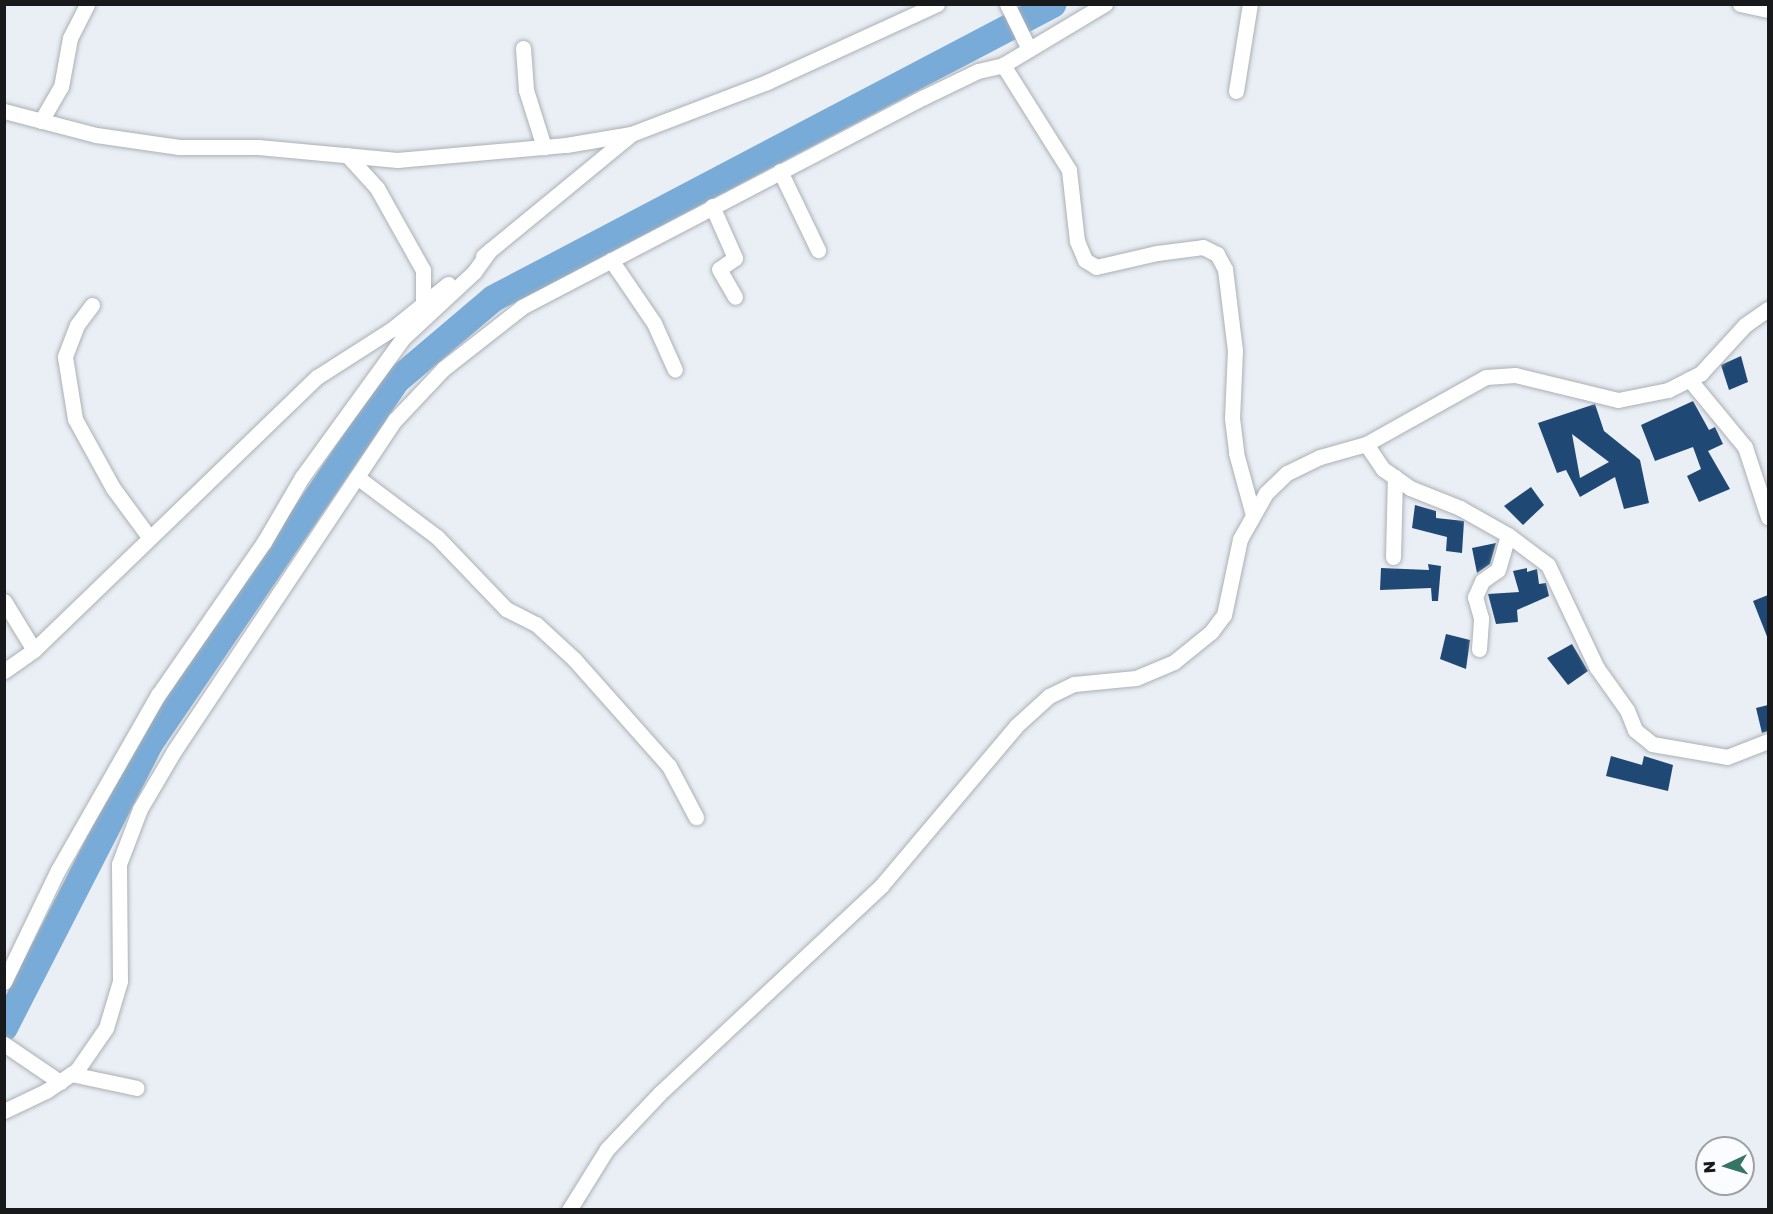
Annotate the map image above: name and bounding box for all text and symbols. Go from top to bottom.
north arrow [1695,1136,1755,1196]
text: N [1699,1160,1719,1174]

